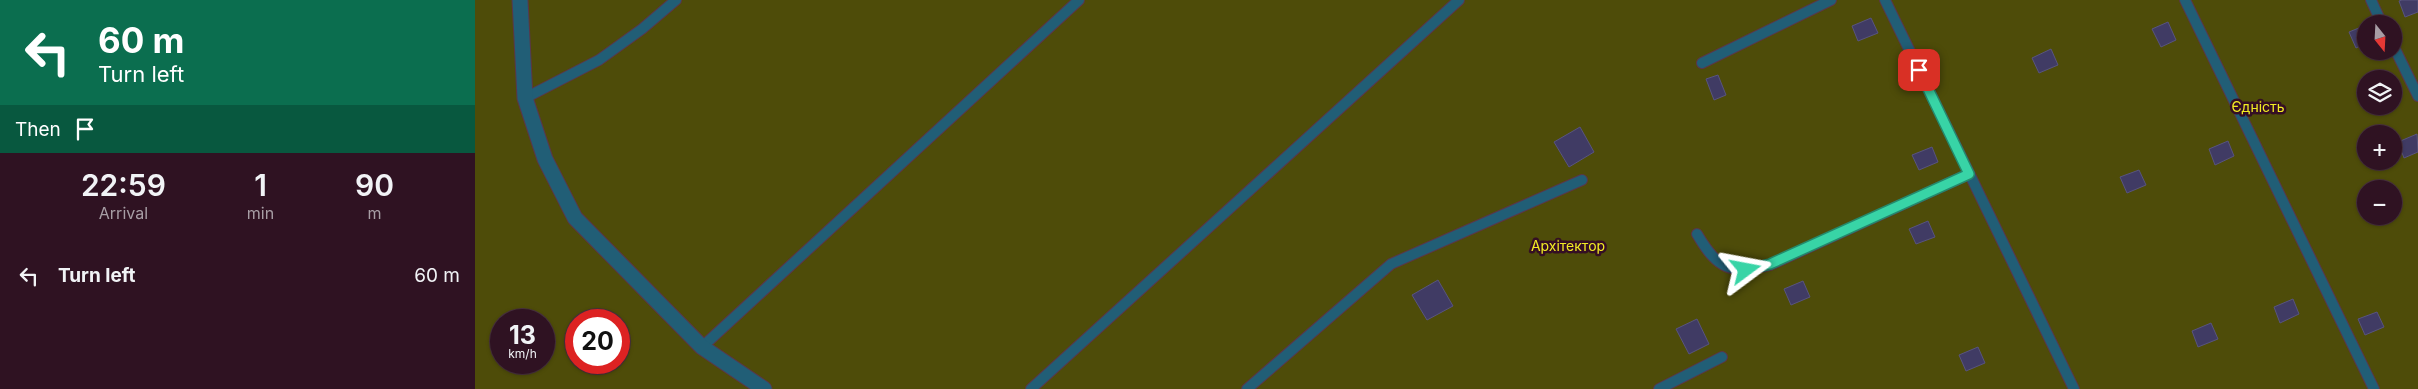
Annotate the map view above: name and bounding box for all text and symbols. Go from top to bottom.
north arrow [2357,15,2403,60]
map controls [2357,15,2402,225]
text: 60 m [98,19,185,61]
icon: left [15,20,80,85]
pin [1898,49,1940,91]
icon: arrive [1905,56,1933,84]
text: Turn left [98,61,184,87]
button: layers [2357,70,2402,115]
park label: Єдність [2231,98,2285,115]
icon: arrive [71,115,99,143]
text: Then [15,118,61,141]
button: + [2357,125,2402,170]
text: 22:59 [81,167,166,203]
text: 1 [254,167,267,203]
text: 90 [355,167,394,203]
button: − [2357,180,2402,225]
text: Arrival [99,203,148,223]
text: min [247,203,274,223]
text: m [368,203,382,223]
park label: Архітектор [1531,237,1605,254]
position arrow [1719,243,1771,295]
icon: left [15,262,43,290]
text: Turn left [58,264,136,287]
text: 60 m [414,264,460,287]
speed limit sign: 20 [565,309,630,374]
text: 13 [509,320,536,350]
text: km/h [508,346,537,361]

